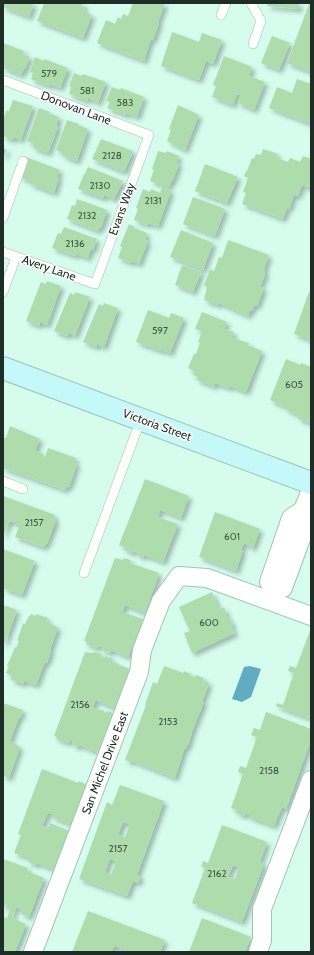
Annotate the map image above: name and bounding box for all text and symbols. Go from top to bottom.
house number: 579 [41,67,57,80]
house number: 581 [80,84,94,97]
street label: Donovan Lane [39,87,113,128]
house number: 583 [117,96,133,109]
house number: 2128 [102,149,122,162]
house number: 2130 [90,179,110,192]
street label: Evans Way [105,180,138,237]
house number: 2131 [144,194,162,207]
house number: 2132 [77,209,97,222]
house number: 2136 [65,237,85,250]
street label: Avery Lane [20,251,78,284]
house number: 597 [152,324,168,337]
house number: 605 [285,378,303,391]
street label: Victoria Street [121,405,194,444]
house number: 2157 [25,516,43,529]
house number: 601 [224,530,240,543]
house number: 600 [199,616,219,629]
house number: 2156 [70,698,90,711]
street label: San Michel Drive East [78,709,131,816]
house number: 2153 [158,715,178,728]
house number: 2158 [259,764,279,777]
house number: 2157 [109,842,127,855]
house number: 2162 [207,867,227,880]

